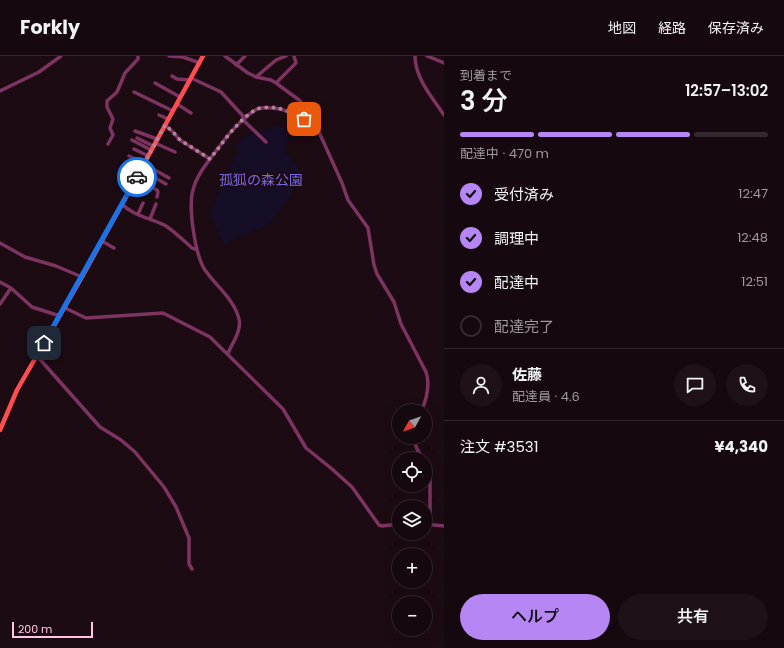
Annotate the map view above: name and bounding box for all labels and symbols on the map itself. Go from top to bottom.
pin [287,102,321,136]
courier [117,157,157,197]
park label: 孤狐の森公園 [219,170,303,190]
pin [27,326,61,360]
north arrow [392,404,432,444]
scale bar [12,620,93,639]

